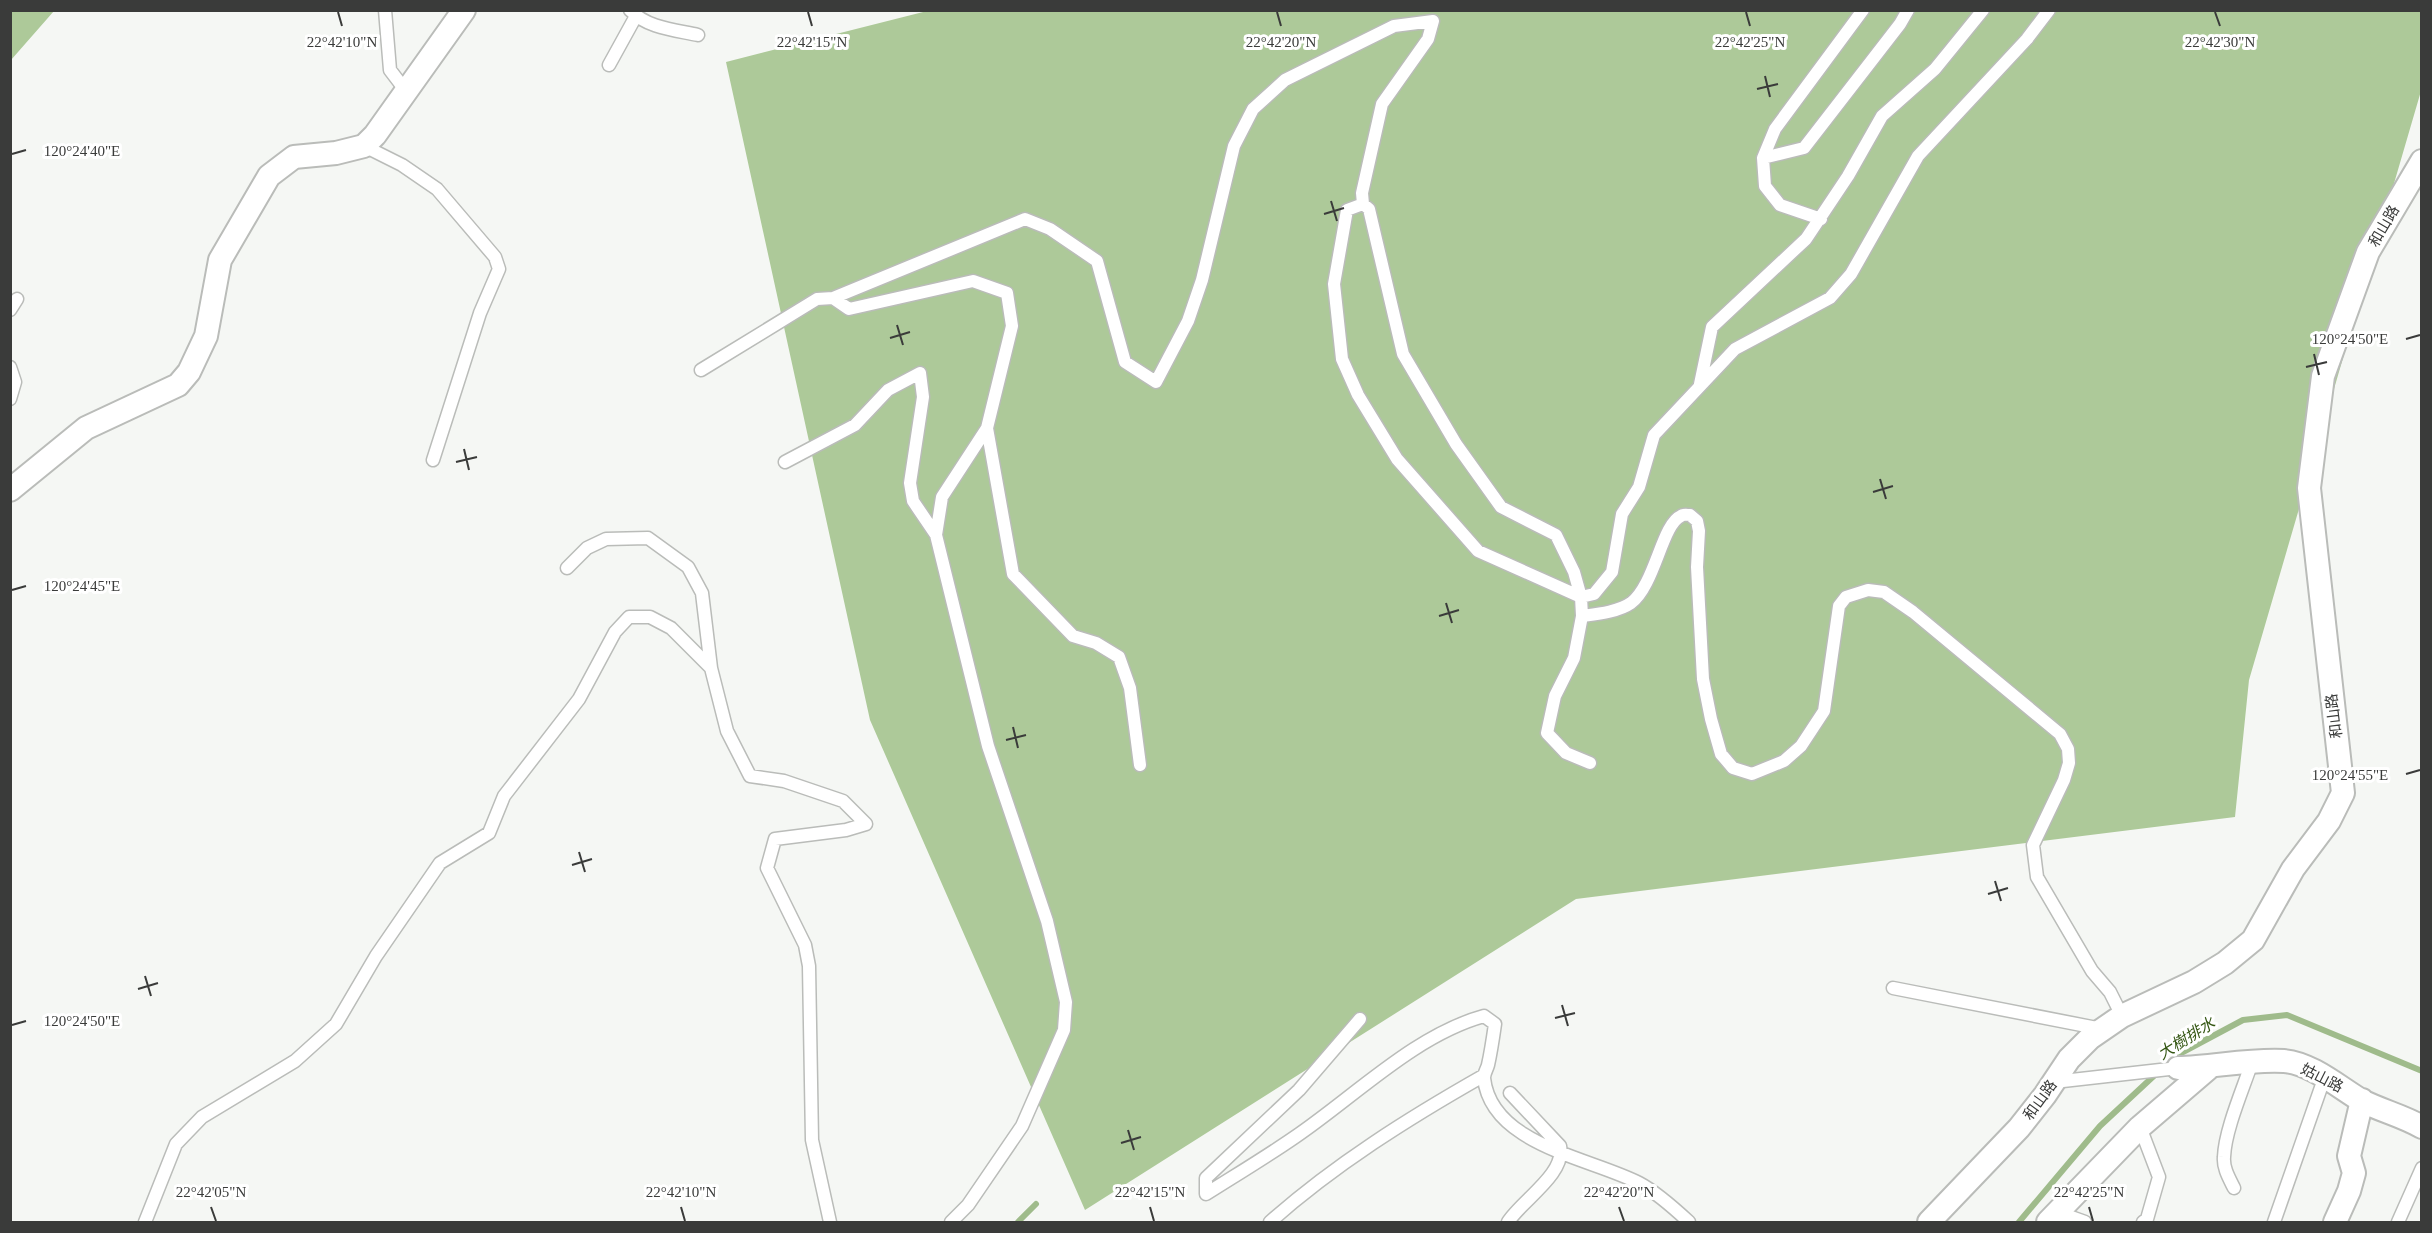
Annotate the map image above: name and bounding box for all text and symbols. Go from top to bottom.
text: 22°42'10"N [307,34,377,50]
text: 22°42'15"N [777,34,847,50]
text: 22°42'20"N [1246,34,1316,50]
text: 22°42'25"N [1715,34,1785,50]
text: 22°42'30"N [2185,34,2255,50]
text: 120°24'40"E [44,143,120,159]
street label: 和山路 [2366,203,2402,249]
text: 120°24'50"E [2312,331,2388,347]
text: 120°24'45"E [44,578,120,594]
street label: 和山路 [2323,693,2345,739]
text: 120°24'55"E [2312,767,2388,783]
text: 120°24'50"E [44,1013,120,1029]
water label: 大樹排水 [2155,1014,2219,1063]
street label: 姑山路 [2298,1061,2346,1095]
street label: 和山路 [2020,1077,2060,1123]
text: 22°42'05"N [176,1184,246,1200]
text: 22°42'10"N [646,1184,716,1200]
text: 22°42'15"N [1115,1184,1185,1200]
text: 22°42'20"N [1584,1184,1654,1200]
text: 22°42'25"N [2054,1184,2124,1200]

